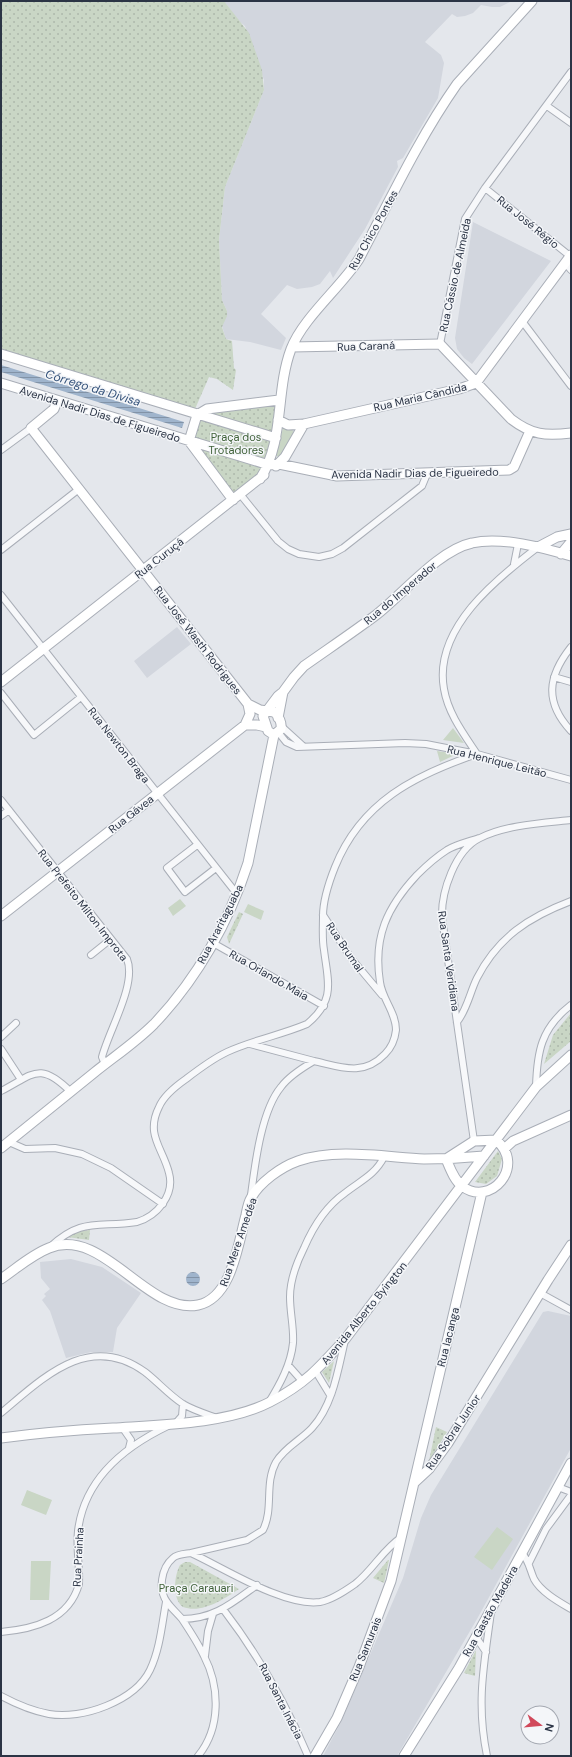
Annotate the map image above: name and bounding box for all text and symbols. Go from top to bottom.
street label: Rua Chico Pontes [345,188,401,272]
street label: Rua José Régio [494,193,562,251]
street label: Rua Cássio de Almeida [436,217,474,333]
street label: Rua Caraná [337,338,395,354]
water label: Córrego da Divisa [43,366,143,410]
street label: Rua Maria Cândida [372,379,468,415]
street label: Avenida Nadir Dias de Figueiredo [18,383,182,445]
park label: Praça dos Trotadores [208,430,264,457]
street label: Avenida Nadir Dias de Figueiredo [331,465,499,481]
street label: Rua Curuçá [132,534,186,582]
street label: Rua do Imperador [361,558,439,628]
street label: Rua José Wasth Rodrigues [151,583,245,697]
street label: Rua Newton Braga [85,704,153,786]
street label: Rua Henrique Leitão [446,742,548,780]
street label: Rua Gávea [106,792,156,836]
street label: Rua Prefeito Milton Improta [35,846,131,964]
street label: Rua Araritaguaba [194,882,246,966]
street label: Rua Santa Veridiana [435,910,463,1012]
street label: Rua Brumal [323,919,367,975]
street label: Rua Orlando Maia [227,947,311,1003]
street label: Rua Mere Amedéa [216,1196,260,1288]
street label: Avenida Alberto Byington [318,1259,410,1367]
street label: Rua Iacanga [434,1306,462,1368]
street label: Rua Sobral Junior [422,1391,484,1473]
street label: Rua Prainha [69,1527,87,1587]
street label: Rua Gastão Madeira [459,1563,521,1659]
park label: Praça Carauari [159,1581,233,1595]
street label: Rua Samurais [346,1615,384,1683]
street label: Rua Santa Inácia [256,1661,306,1741]
north arrow [520,1705,560,1745]
text: N [542,1722,557,1734]

